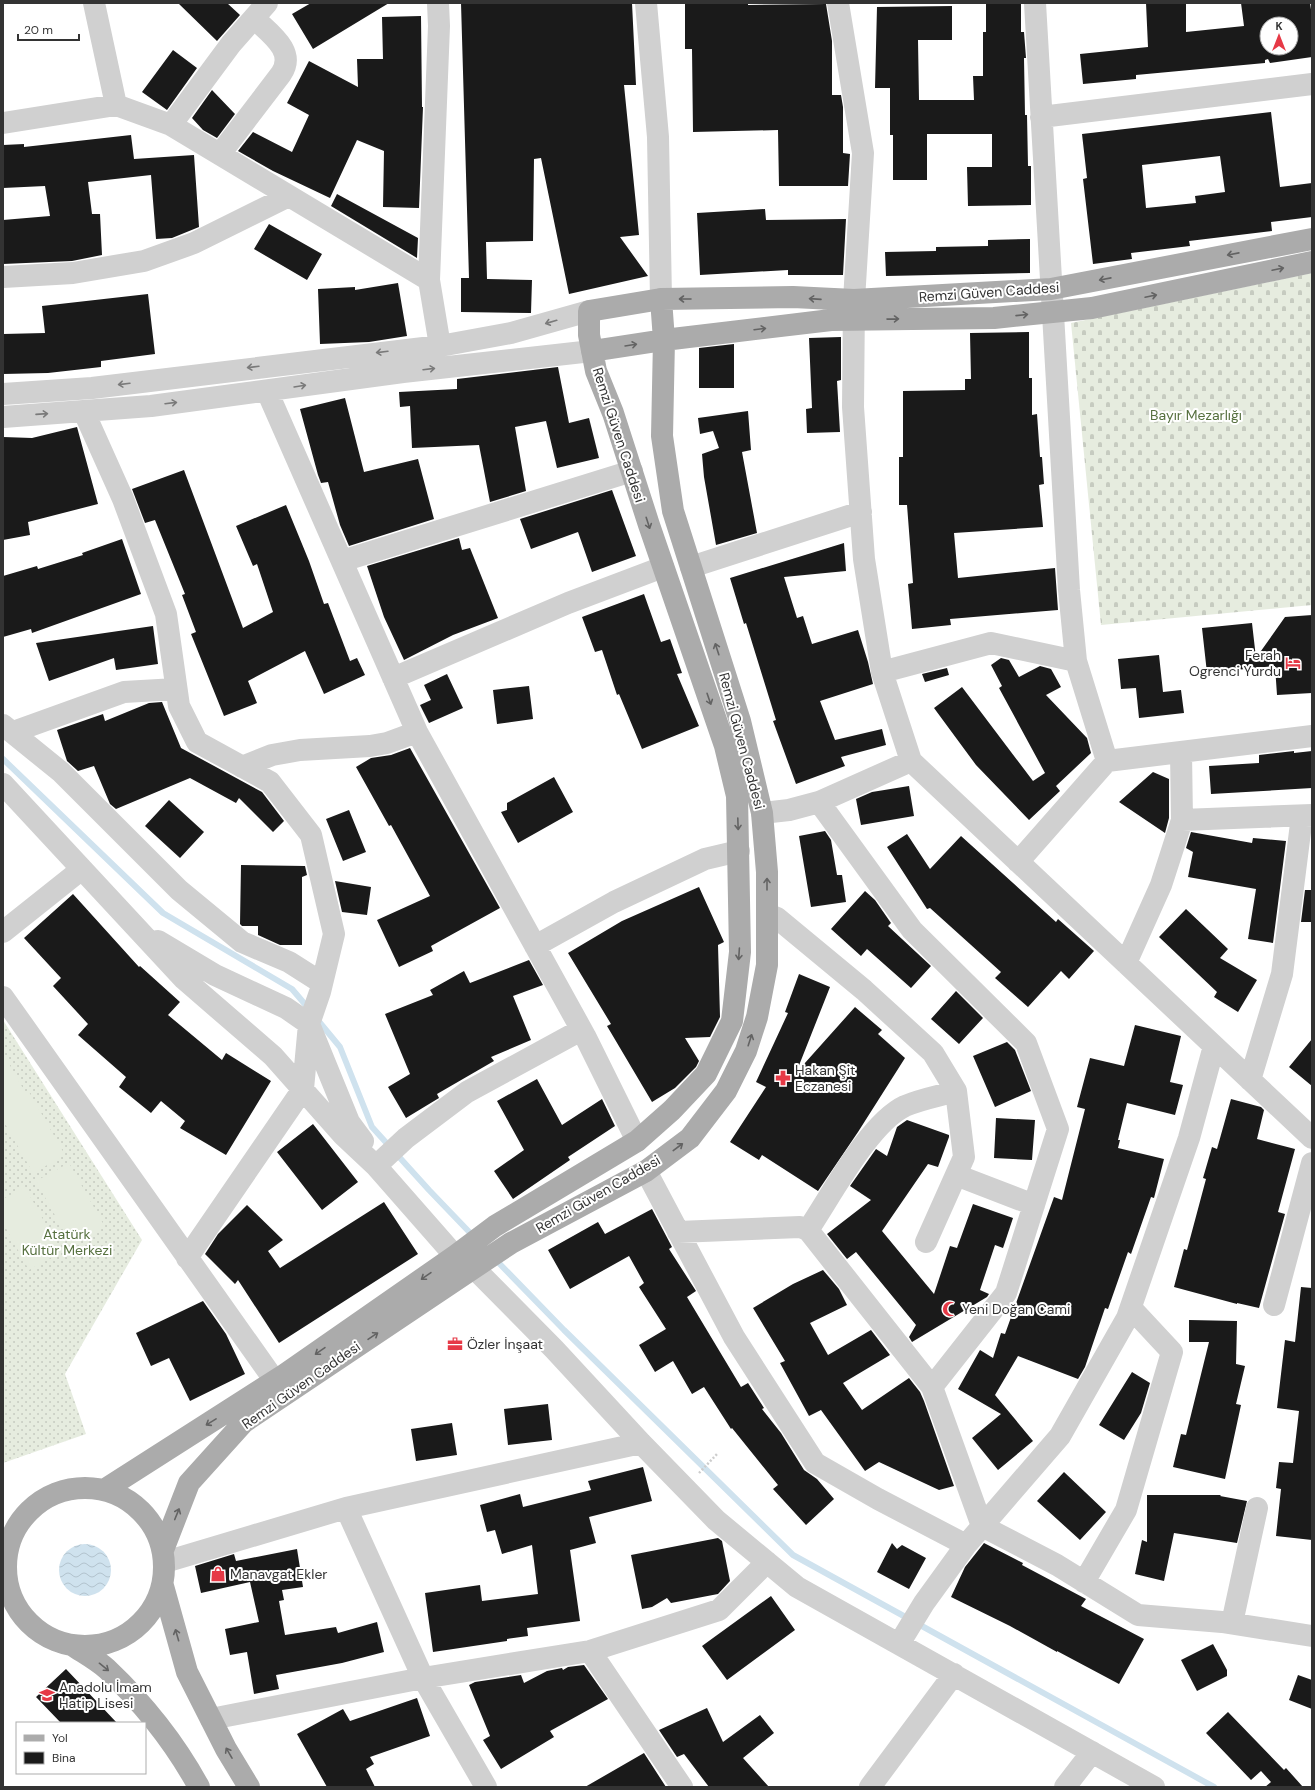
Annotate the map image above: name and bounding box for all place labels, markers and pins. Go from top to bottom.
place label: Ferah Ogrenci Yurdu [1189,646,1281,680]
hotel icon: Ferah Ogrenci Yurdu [1284,654,1302,672]
place label: Hakan Şit Eczanesi [795,1061,856,1095]
pharmacy icon: Hakan Şit Eczanesi [774,1069,792,1087]
mosque icon: Yeni Doğan Cami [941,1300,959,1318]
place label: Yeni Doğan Cami [962,1300,1070,1318]
office icon: Özler İnşaat [446,1335,464,1353]
place label: Özler İnşaat [467,1335,543,1353]
shop icon: Manavgat Ekler [209,1565,227,1583]
place label: Manavgat Ekler [230,1565,328,1583]
place label: Anadolu İmam Hatip Lisesi [59,1678,152,1712]
school or university icon: Anadolu İmam Hatip Lisesi [38,1686,56,1704]

